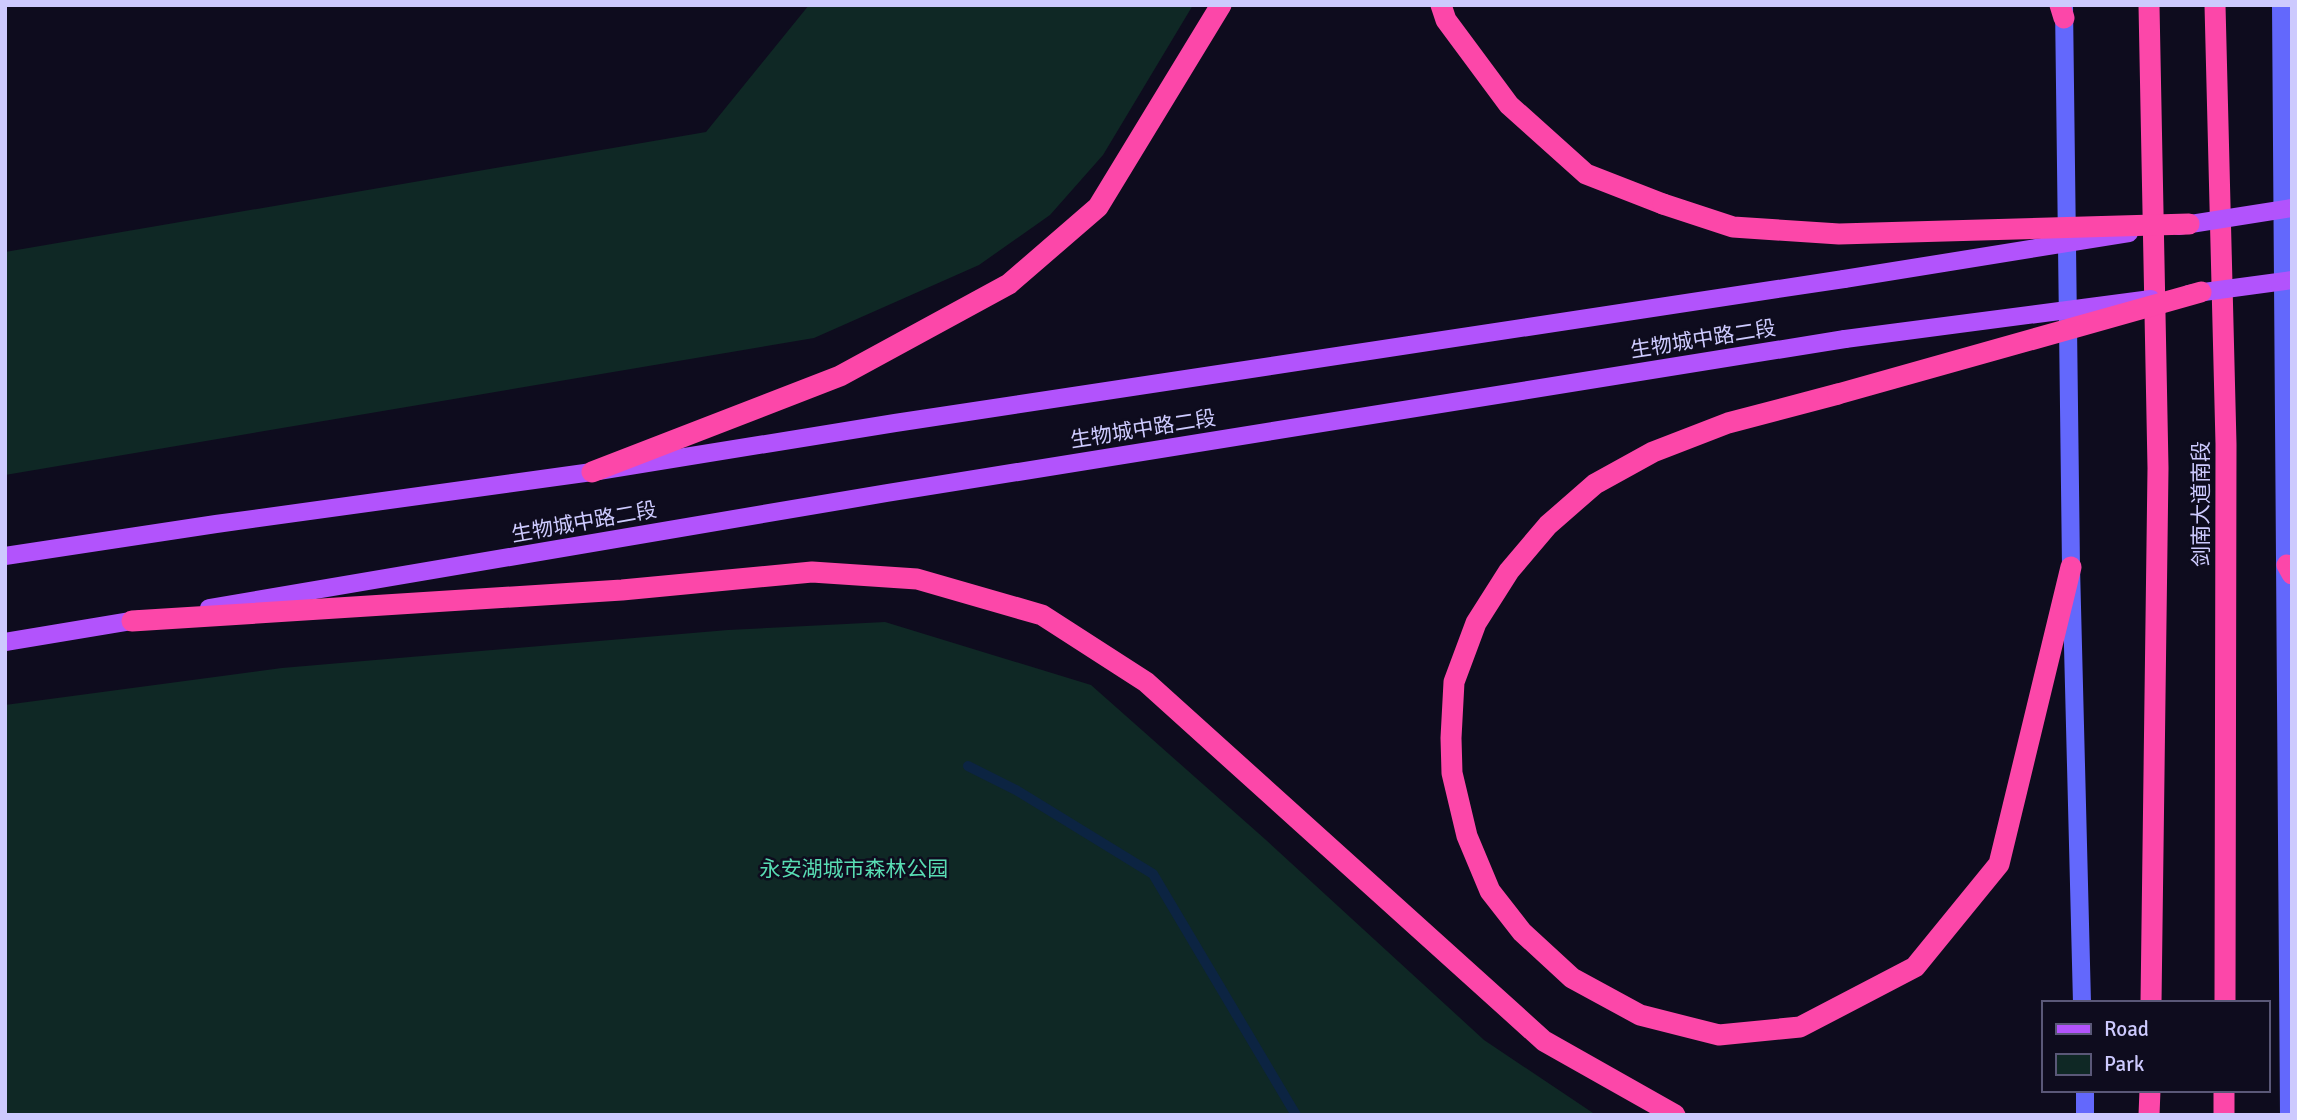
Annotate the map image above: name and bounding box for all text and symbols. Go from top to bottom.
street label: 生物城中路二段 [1628,315,1778,363]
street label: 生物城中路二段 [1068,405,1218,453]
street label: 剑南大道南段 [2188,441,2214,567]
street label: 生物城中路二段 [509,496,659,548]
park label: 永安湖城市森林公园 [760,856,949,882]
legend [2042,1001,2269,1092]
text: Road [2104,1016,2149,1042]
text: Park [2104,1051,2145,1077]

